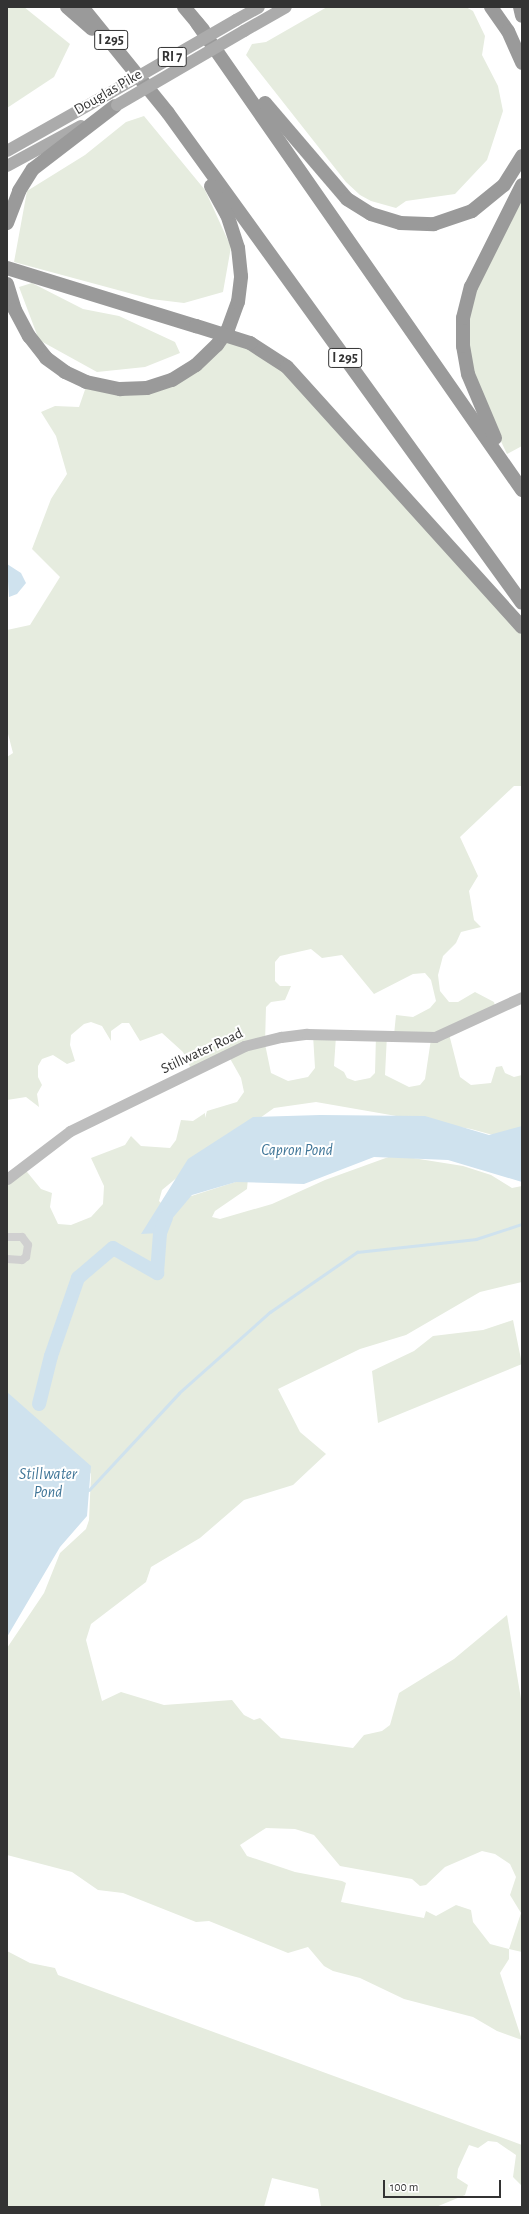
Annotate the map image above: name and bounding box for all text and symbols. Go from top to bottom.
road number: I 295 [94,28,128,52]
road number: RI 7 [157,45,187,69]
street label: Douglas Pike [71,65,145,119]
road number: I 295 [328,346,362,370]
street label: Stillwater Road [158,1024,246,1078]
water label: Capron Pond [261,1140,333,1160]
water label: Stillwater Pond [19,1464,77,1502]
scale bar [385,2172,503,2198]
text: 100 m [390,2181,418,2193]

